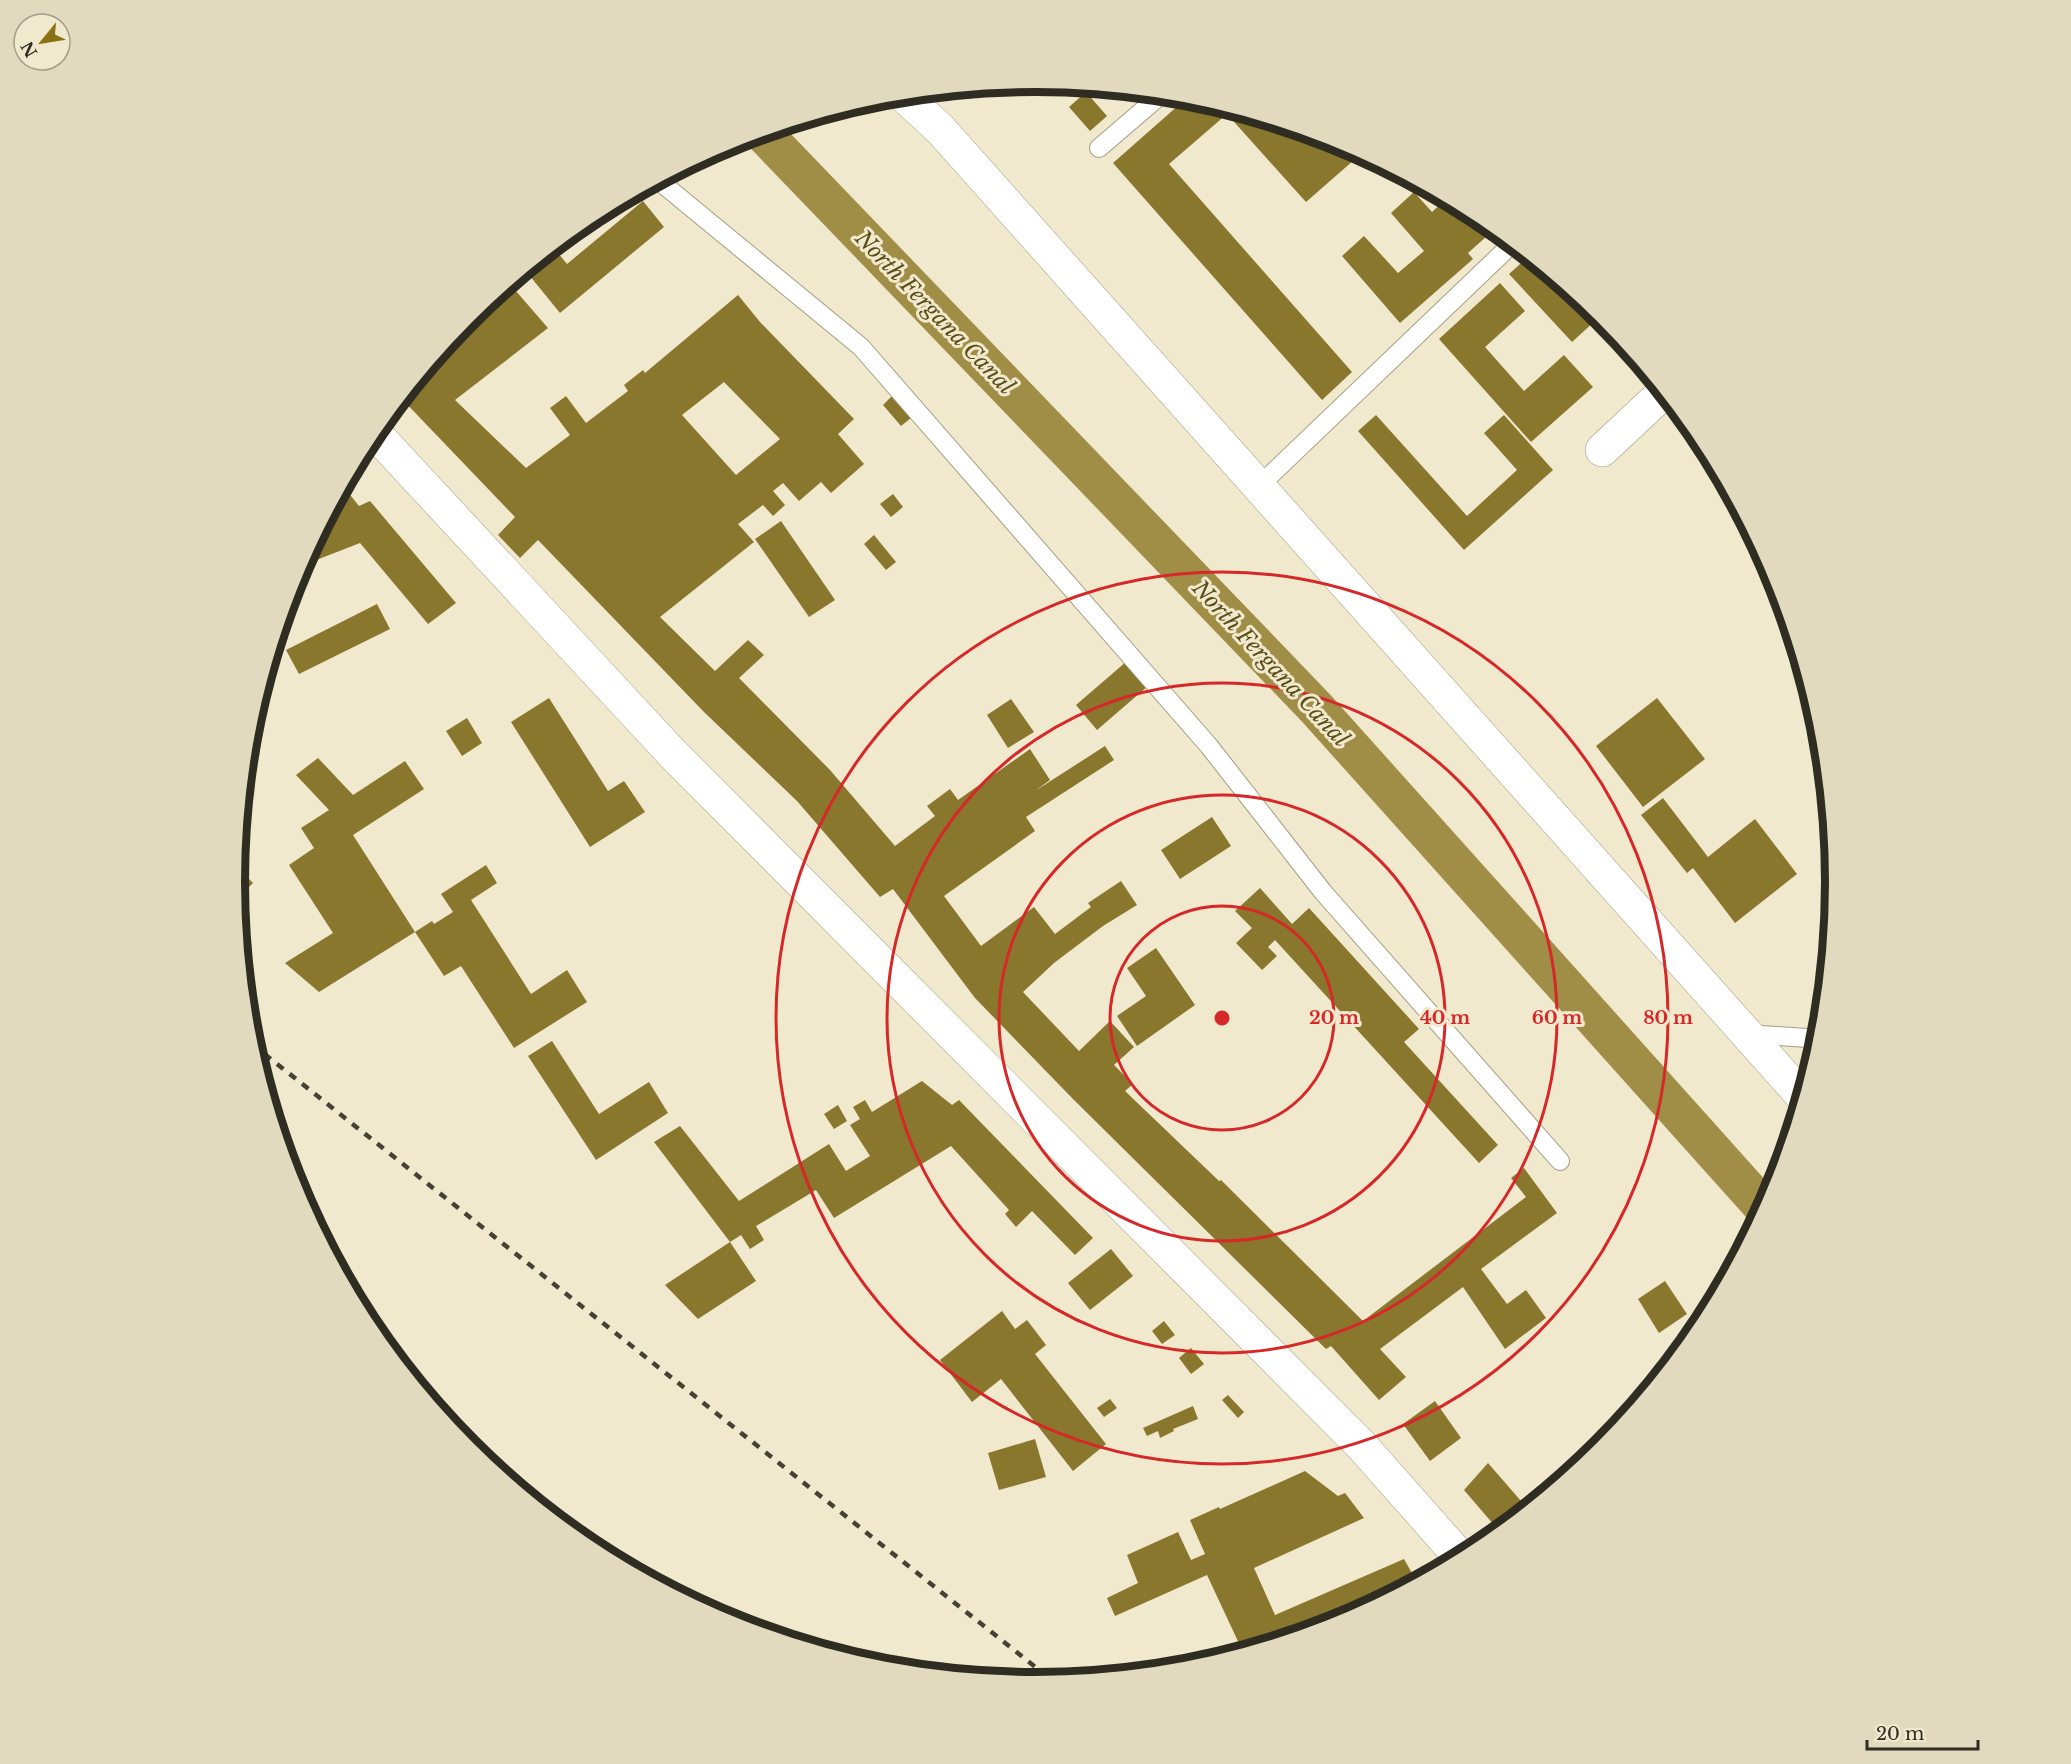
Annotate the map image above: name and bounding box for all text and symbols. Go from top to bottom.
north arrow [12,12,72,72]
text: N [17,38,41,61]
water label: North Fergana Canal [849,224,1020,400]
water label: North Fergana Canal [1186,574,1355,752]
text: 20 m [1309,1007,1359,1029]
text: 40 m [1420,1007,1470,1029]
text: 60 m [1532,1007,1582,1029]
text: 80 m [1643,1007,1693,1029]
centre of rings [1212,1008,1232,1028]
scale bar [1867,1713,1978,1751]
text: 20 m [1876,1723,1924,1745]

